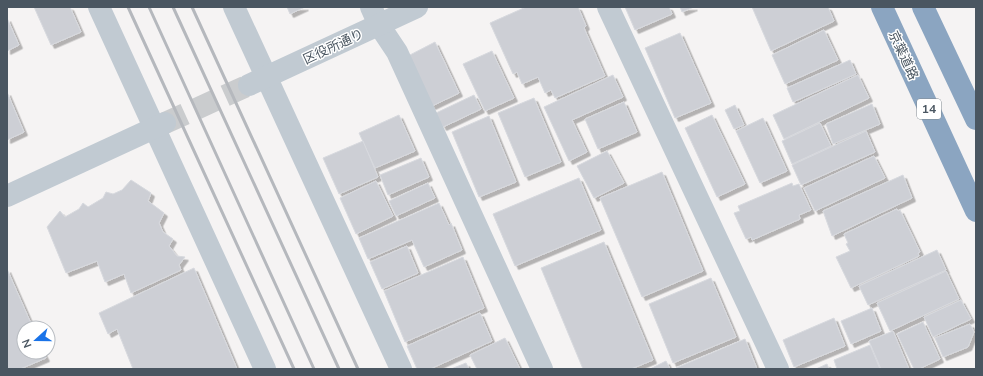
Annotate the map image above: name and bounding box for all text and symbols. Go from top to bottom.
street label: 区役所通り [300,25,367,69]
street label: 京葉道路 [884,28,922,83]
road number: 14 [917,99,941,119]
north arrow [16,320,56,360]
text: N [19,337,36,350]

